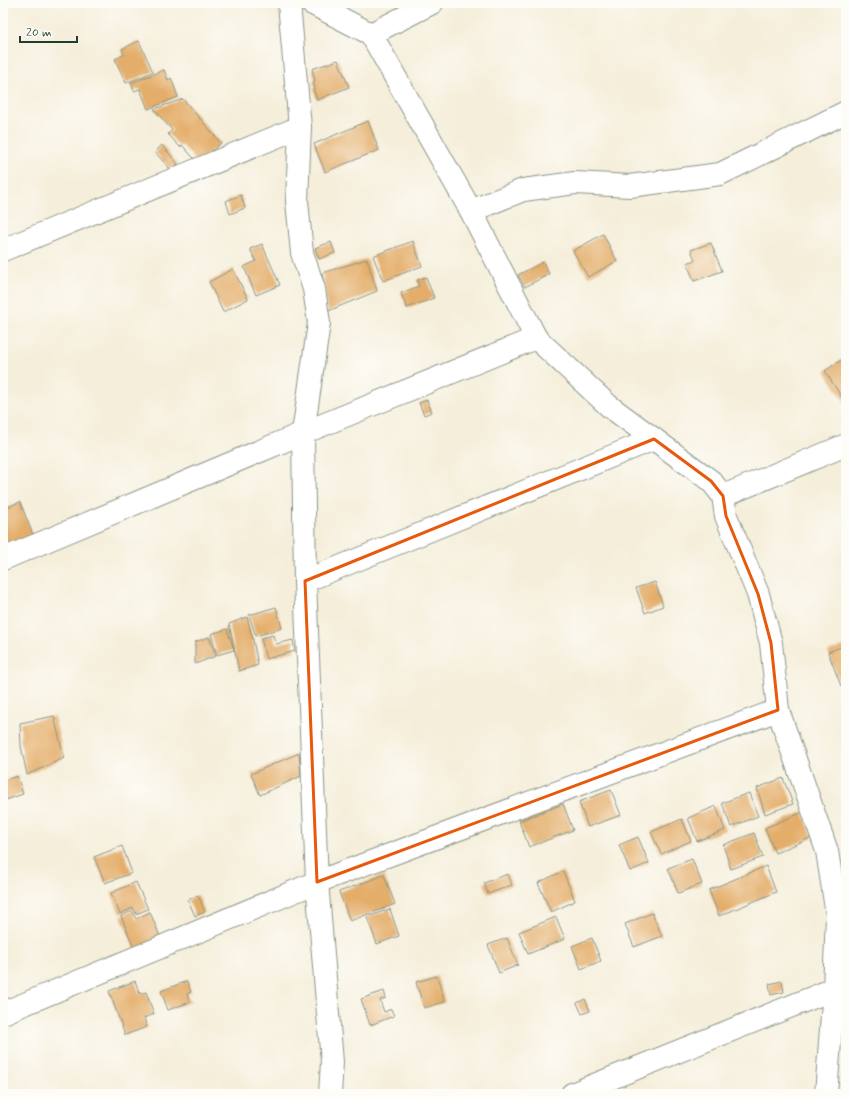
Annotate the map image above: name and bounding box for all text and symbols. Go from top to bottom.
scale bar [20,18,77,44]
text: 20 m [26,25,52,41]

